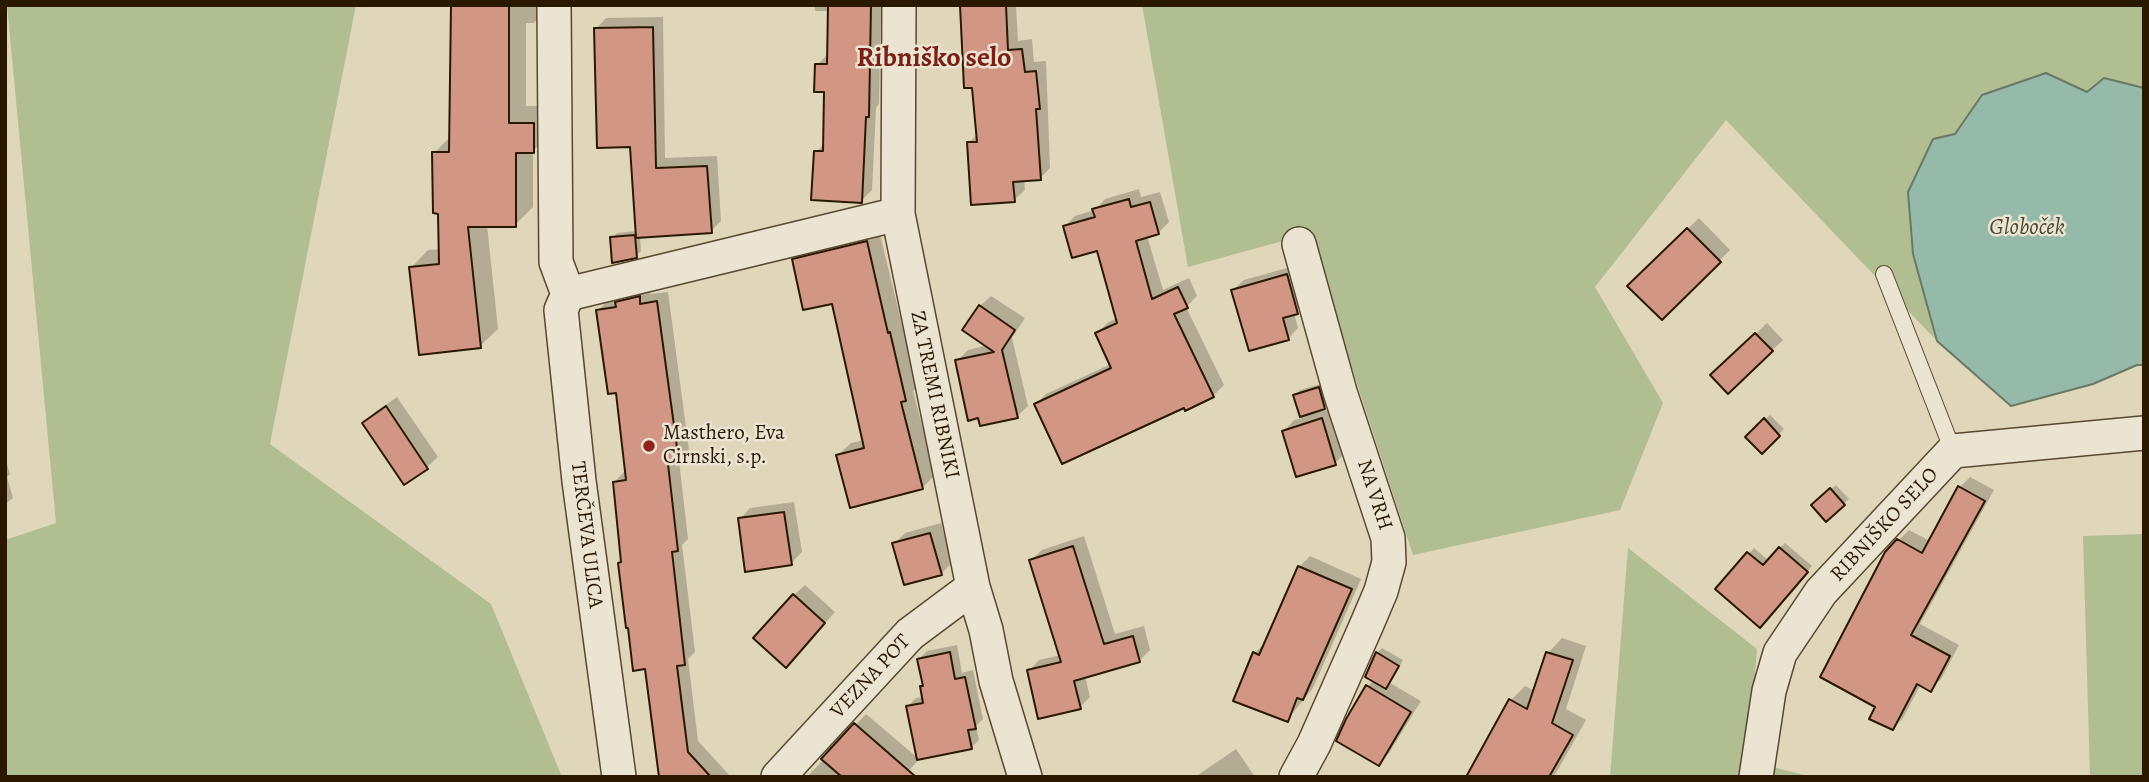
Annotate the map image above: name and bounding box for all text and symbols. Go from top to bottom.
district label: Ribniško selo [856,42,1012,76]
water label: Globoček [1989,214,2065,242]
street label: ZA TREMI RIBNIKI [904,309,964,481]
place label: Masthero, Eva Cirnski, s.p. [663,421,785,471]
marker: Masthero, Eva Cirnski, s.p. [641,438,657,454]
street label: NA VRH [1351,456,1397,534]
street label: TERČEVA ULICA [564,460,608,610]
street label: RIBNIŠKO SELO [1826,463,1944,587]
street label: VEZNA POT [826,630,916,724]

